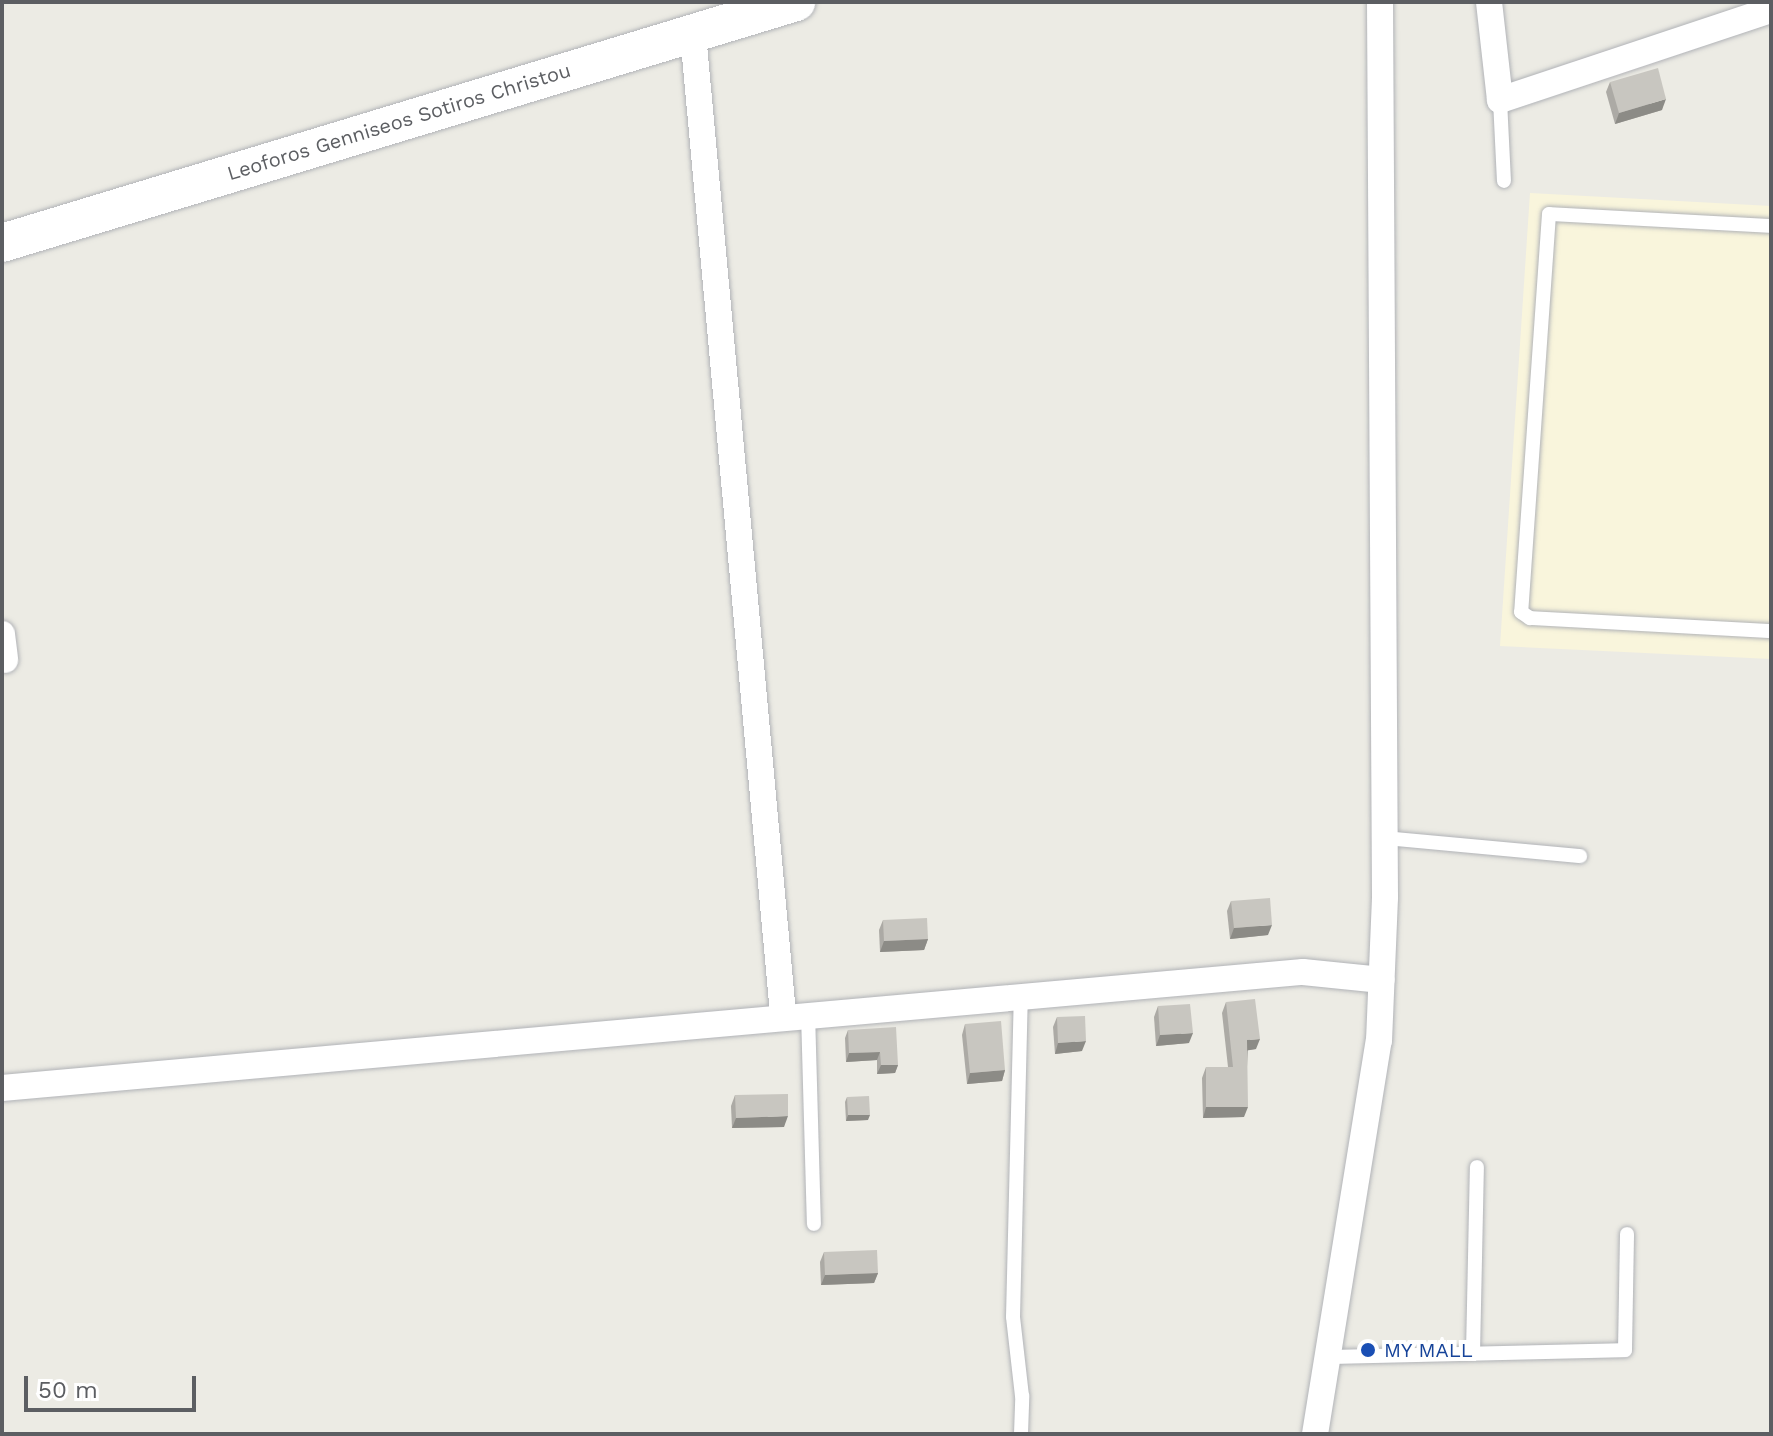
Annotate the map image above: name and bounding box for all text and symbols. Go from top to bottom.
street label: Leoforos Genniseos Sotiros Christou [224,58,574,186]
place label: MY MALL [1384,1338,1474,1362]
marker: MY MALL [1359,1341,1377,1359]
scale bar [28,1360,200,1410]
text: 50 m [38,1376,98,1404]

